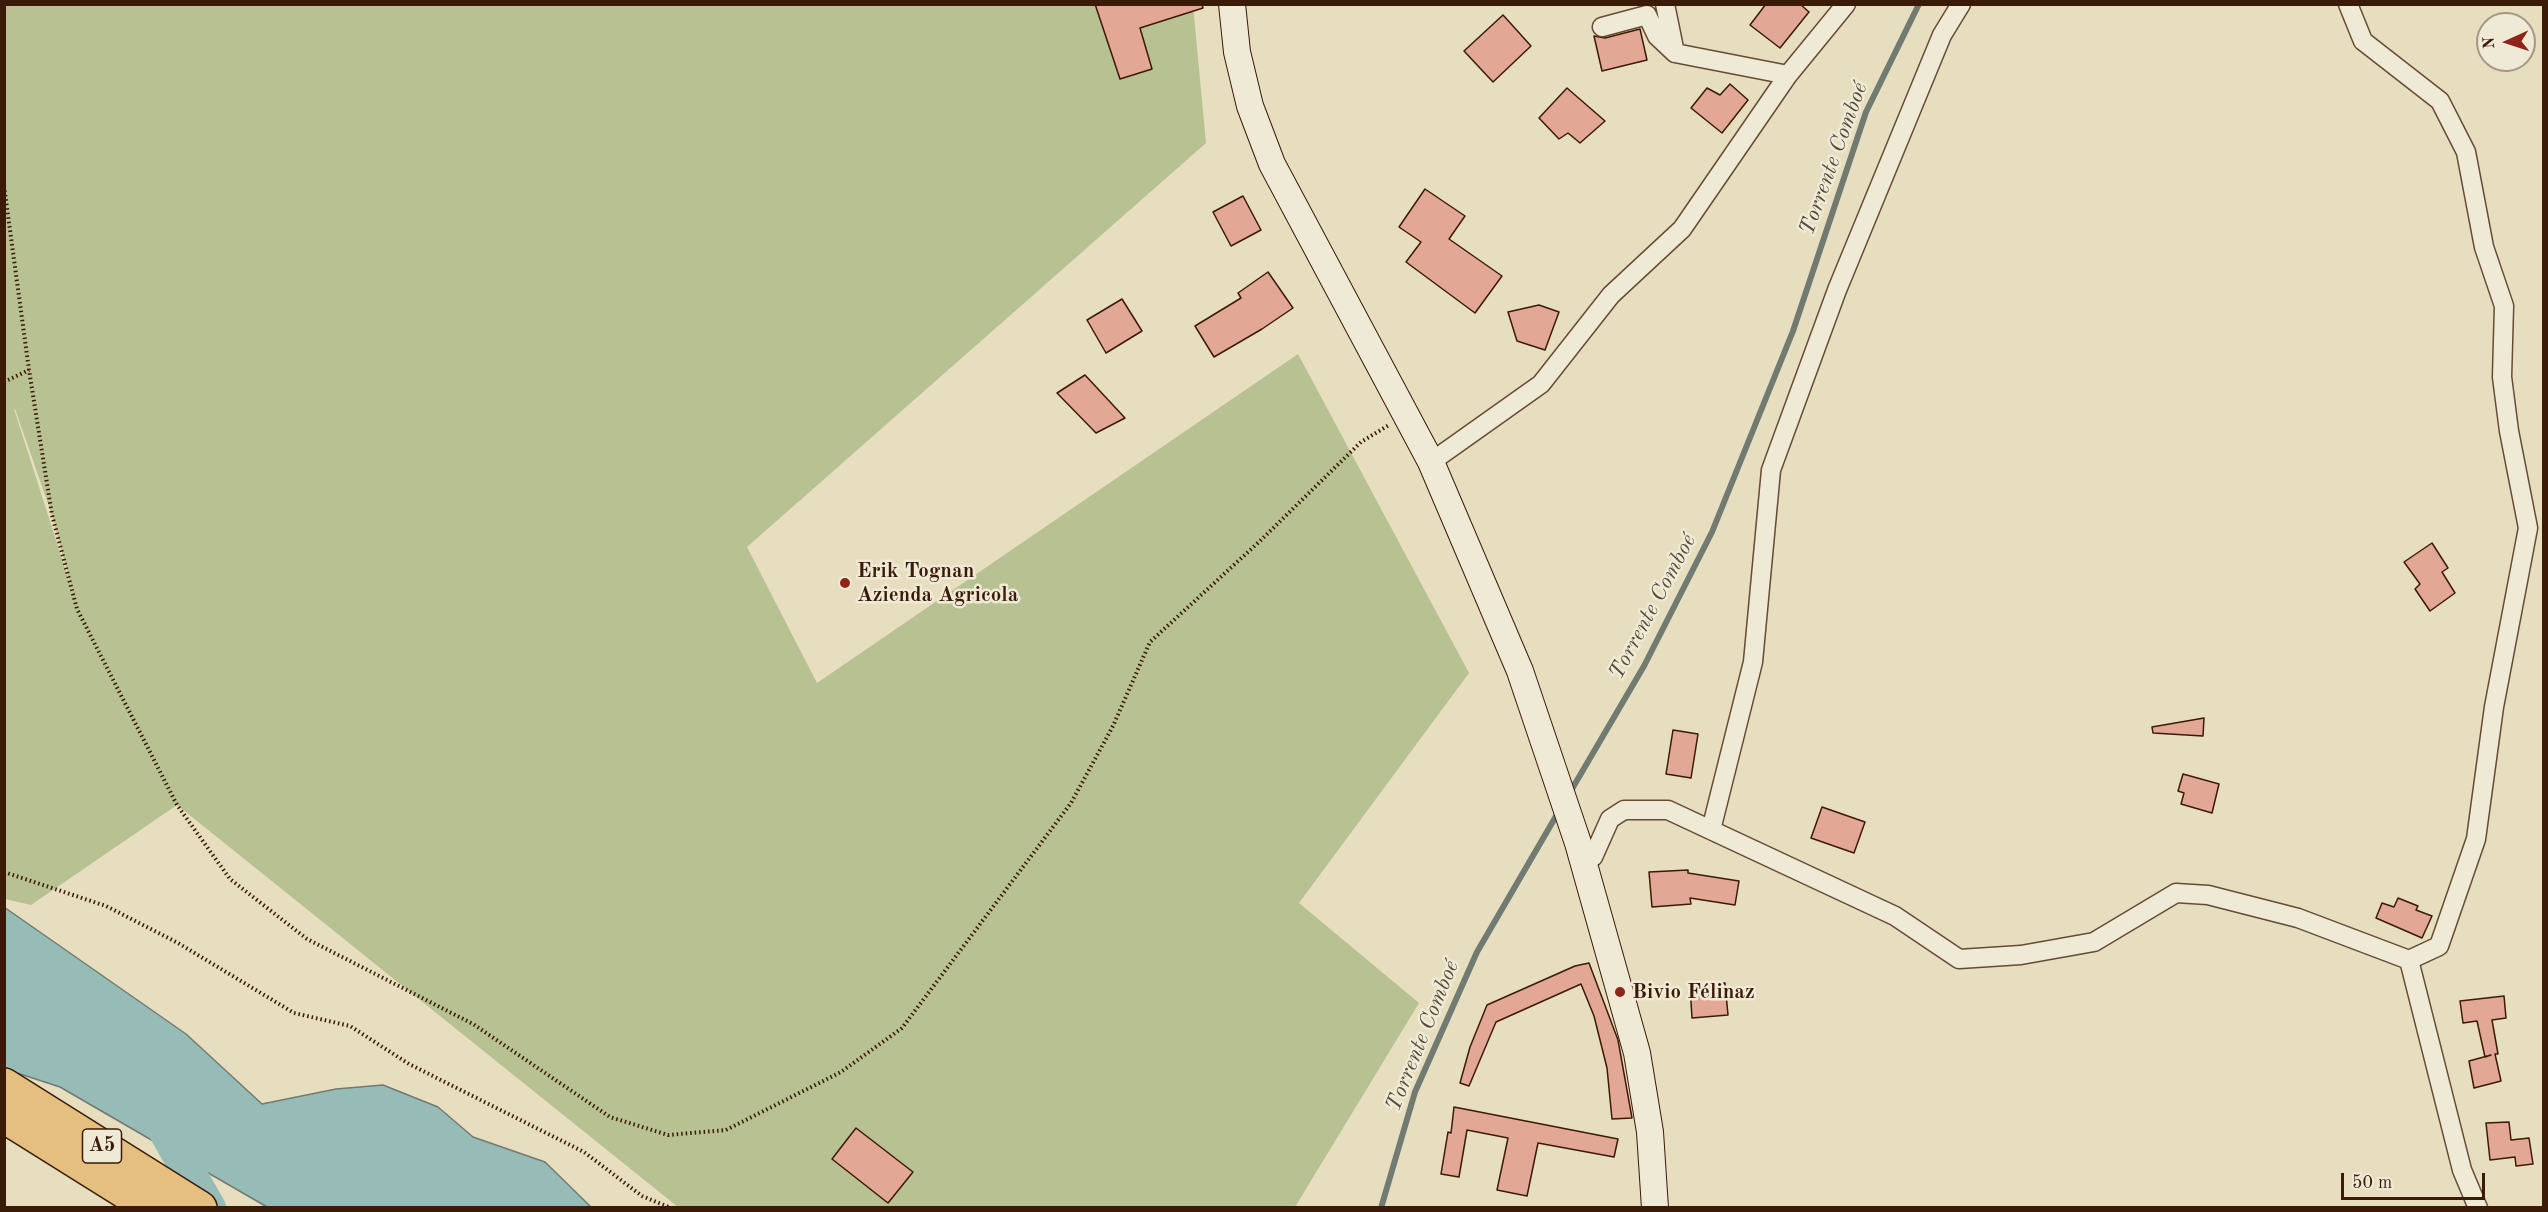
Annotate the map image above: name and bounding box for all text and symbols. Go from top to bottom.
north arrow [2476,12,2536,72]
text: N [2482,36,2498,49]
water label: Torrente Comboé [1794,79,1874,239]
water label: Torrente Comboé [1604,530,1702,684]
place label: Erik Tognan Azienda Agricola [857,558,1018,608]
marker: Erik Tognan Azienda Agricola [838,576,852,590]
water label: Torrente Comboé [1381,957,1465,1115]
place label: Bivio Félinaz [1632,979,1755,1005]
marker: Bivio Félinaz [1613,985,1627,999]
road number: A5 [82,1129,122,1163]
scale bar [2344,1161,2488,1199]
text: 50 m [2352,1174,2392,1192]

